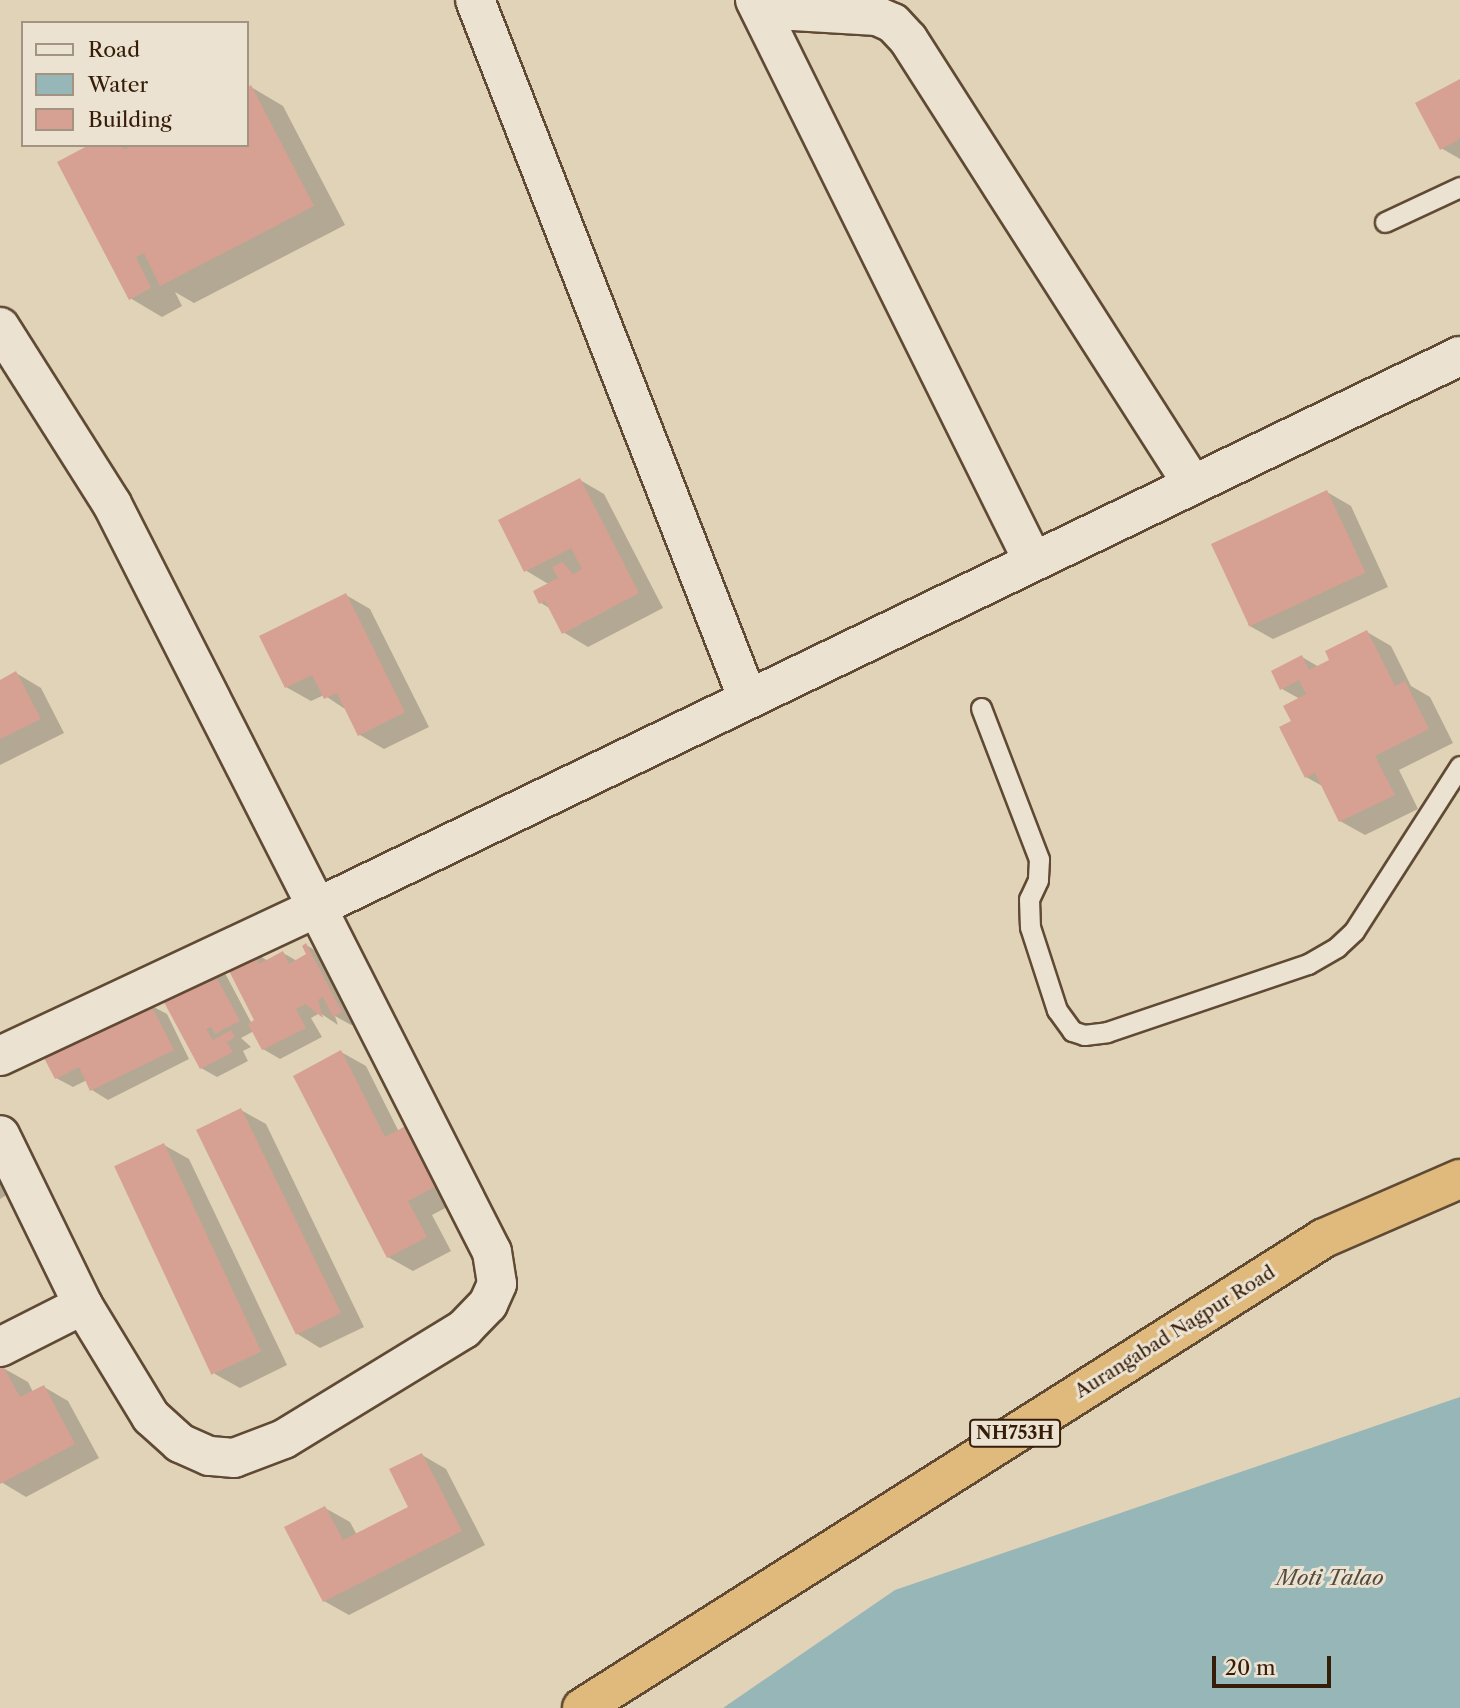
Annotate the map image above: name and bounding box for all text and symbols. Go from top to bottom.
legend [21,21,248,147]
text: Road [88,37,140,62]
text: Water [88,72,148,97]
text: Building [88,107,172,132]
street label: Aurangabad Nagpur Road [1071,1261,1279,1403]
road number: NH753H [968,1418,1062,1448]
water label: Moti Talao [1276,1565,1384,1591]
scale bar [1215,1642,1334,1686]
text: 20 m [1225,1655,1276,1680]

